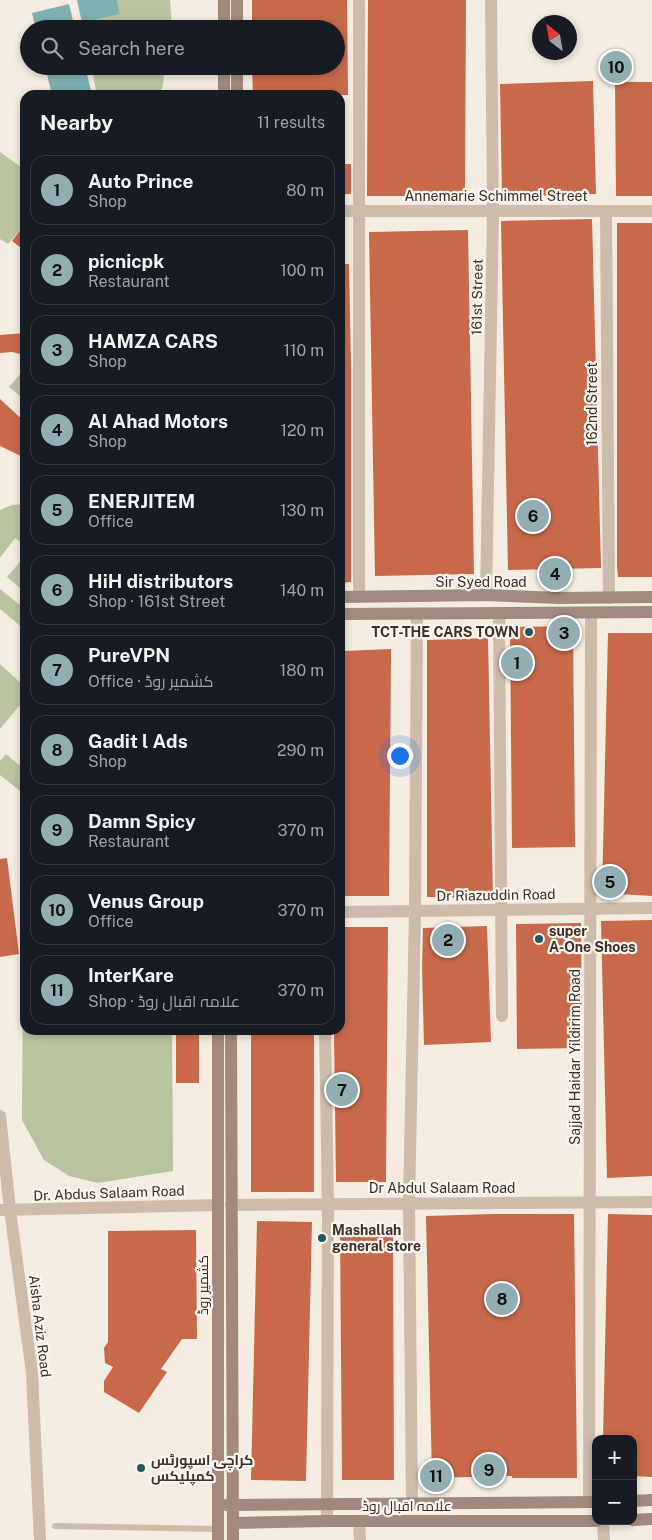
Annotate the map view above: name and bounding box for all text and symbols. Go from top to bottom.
north arrow [532,15,577,60]
search box [20,20,345,75]
icon: search [38,34,66,62]
text: Search here [78,37,185,59]
pin: 10 [600,48,632,86]
text: Nearby [40,110,113,135]
text: 11 results [257,113,325,132]
text: Auto Prince [88,170,194,192]
text: 1 [54,181,60,200]
text: 80 m [286,181,324,200]
street label: Annemarie Schimmel Street [404,188,588,204]
text: Shop [88,192,127,211]
text: picnicpk [88,250,164,272]
street label: 161st Street [468,258,486,336]
text: 2 [52,261,62,280]
text: 100 m [280,261,324,280]
text: Restaurant [88,272,170,291]
text: HAMZA CARS [88,330,218,352]
text: 3 [52,341,62,360]
text: 110 m [283,341,324,360]
text: Shop [88,352,127,371]
street label: 162nd Street [584,362,600,446]
text: Al Ahad Motors [88,410,228,432]
text: 4 [52,421,62,440]
text: 120 m [280,421,324,440]
text: Shop [88,432,127,451]
text: ENERJITEM [88,490,195,512]
pin: 6 [517,497,549,535]
text: 5 [52,501,62,520]
text: 130 m [280,501,324,520]
text: Office [88,512,134,531]
pin: 4 [539,555,571,593]
text: HiH distributors [88,570,233,592]
street label: Sir Syed Road [435,574,527,590]
text: 6 [52,581,62,600]
text: 140 m [280,581,324,600]
text: Shop · 161st Street [88,592,226,611]
pin: 3 [548,614,580,652]
place label: TCT-THE CARS TOWN [371,624,519,640]
marker: TCT-THE CARS TOWN [523,626,535,638]
text: PureVPN [88,644,170,666]
pin: 1 [501,644,533,682]
text: 7 [52,661,62,680]
text: 180 m [280,661,324,680]
text: Office · کشمیر روڈ [88,672,213,691]
text: Gadit l Ads [88,730,188,752]
text: 8 [52,741,62,760]
text: 290 m [277,741,324,760]
your location [387,743,413,769]
text: Shop [88,752,127,771]
text: Damn Spicy [88,810,196,832]
text: 9 [52,821,62,840]
text: 370 m [277,821,324,840]
text: Restaurant [88,832,170,851]
pin: 5 [594,863,626,901]
street label: Dr Riazuddin Road [436,886,556,904]
text: Venus Group [88,890,204,912]
text: 10 [48,901,66,920]
text: 370 m [277,901,324,920]
text: Office [88,912,134,931]
pin: 2 [432,921,464,959]
place label: super A-One Shoes [549,923,636,955]
marker: super A-One Shoes [533,933,545,945]
text: InterKare [88,964,174,986]
street label: Sajjad Haidar Yildirim Road [567,969,583,1145]
text: 11 [50,981,64,1000]
text: 370 m [277,981,324,1000]
text: Shop · علامہ اقبال روڈ [88,992,240,1011]
pin: 7 [326,1071,358,1109]
street label: Dr Abdul Salaam Road [369,1180,515,1196]
street label: Dr. Abdus Salaam Road [33,1182,185,1204]
place label: Mashallah general store [332,1222,421,1254]
marker: Mashallah general store [316,1232,328,1244]
street label: کشمیر روڈ [195,1255,211,1315]
street label: Aisha Aziz Road [26,1274,54,1378]
pin: 8 [486,1280,518,1318]
map controls [592,1435,637,1525]
button: + [592,1435,637,1480]
pin: 9 [473,1451,505,1489]
place label: کراچی اسپورٹس کمپلیکس [151,1452,253,1486]
pin: 11 [420,1457,452,1495]
marker: کراچی اسپورٹس کمپلیکس [135,1462,147,1474]
button: − [592,1480,637,1525]
street label: علامہ اقبال روڈ [362,1498,452,1515]

